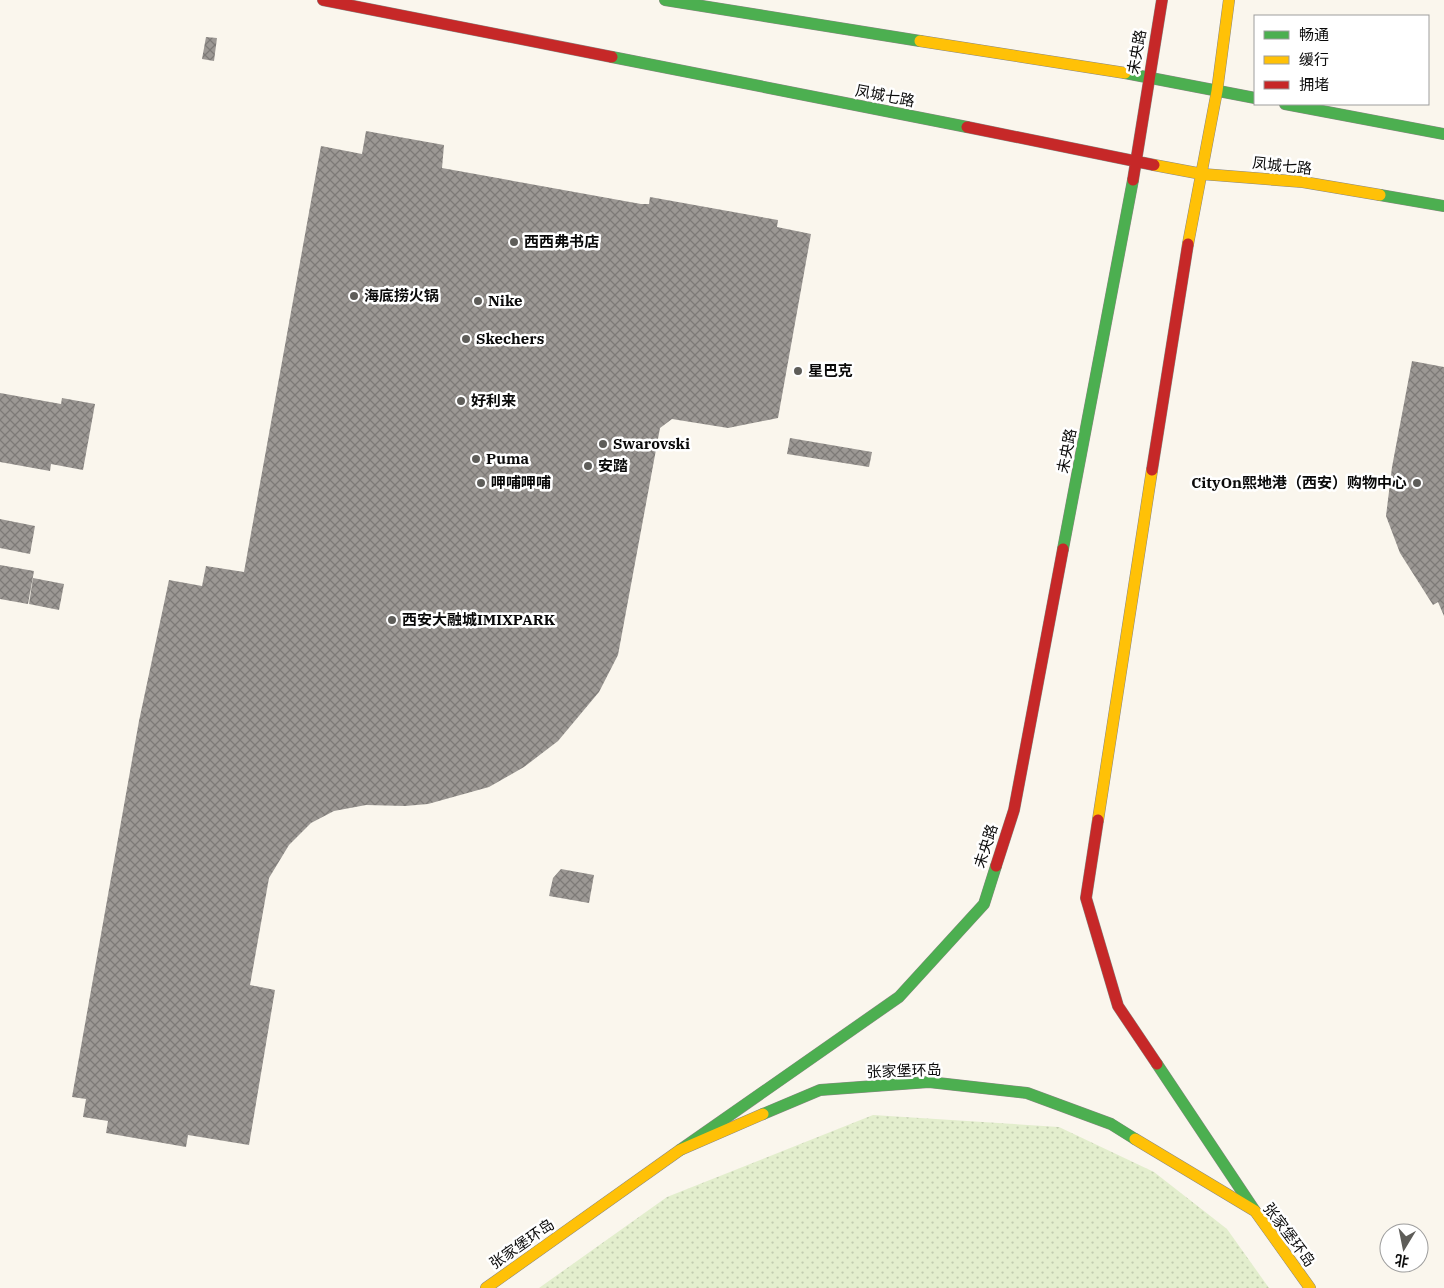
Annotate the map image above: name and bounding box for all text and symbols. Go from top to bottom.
legend [1254,15,1429,105]
text: 畅通 [1299,25,1329,44]
street label: 未央路 [1123,28,1150,76]
text: 缓行 [1299,50,1329,69]
text: 拥堵 [1299,75,1329,94]
street label: 凤城七路 [854,80,916,111]
street label: 凤城七路 [1251,153,1313,178]
place label: 西西弗书店 [524,232,599,251]
marker: 西西弗书店 [508,236,520,248]
place label: 海底捞火锅 [364,286,439,305]
marker: 海底捞火锅 [348,290,360,302]
place label: Nike [488,291,522,310]
marker: Nike [472,295,484,307]
place label: Skechers [476,329,544,348]
marker: Skechers [460,333,472,345]
place label: 星巴克 [808,361,853,380]
marker: 星巴克 [792,365,804,377]
place label: 好利来 [471,391,516,410]
marker: 好利来 [455,395,467,407]
street label: 未央路 [1053,427,1080,475]
place label: Swarovski [613,434,690,453]
marker: Swarovski [597,438,609,450]
place label: Puma [486,449,529,468]
marker: Puma [470,453,482,465]
place label: 安踏 [598,456,628,475]
marker: 安踏 [582,460,594,472]
place label: 呷哺呷哺 [491,473,551,492]
place label: CityOn熙地港（西安）购物中心 [1191,473,1407,492]
marker: 呷哺呷哺 [475,477,487,489]
marker: CityOn熙地港（西安）购物中心 [1411,477,1423,489]
place label: 西安大融城IMIXPARK [402,610,556,629]
marker: 西安大融城IMIXPARK [386,614,398,626]
street label: 未央路 [970,822,1002,870]
street label: 张家堡环岛 [866,1060,942,1081]
street label: 张家堡环岛 [1259,1199,1320,1270]
street label: 张家堡环岛 [486,1214,558,1273]
north arrow [1379,1223,1429,1273]
text: 北 [1393,1251,1410,1271]

